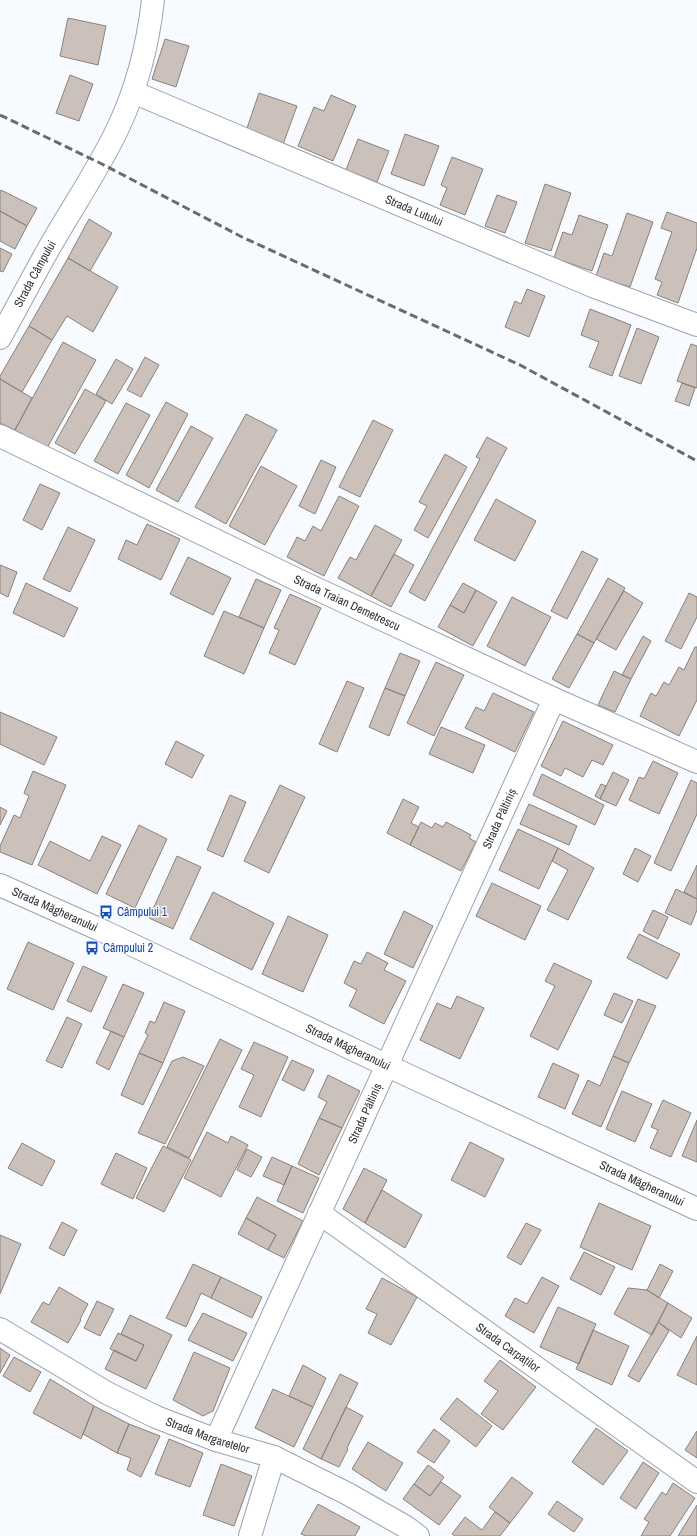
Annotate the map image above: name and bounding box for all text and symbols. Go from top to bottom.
street label: Strada Lutului [383,191,445,230]
street label: Strada Câmpului [10,238,60,310]
street label: Strada Traian Demetrescu [291,571,403,635]
street label: Strada Păltiniș [479,786,520,851]
street label: Strada Măgheranului [9,883,100,936]
bus stop icon: Câmpului 1 [98,904,114,920]
place label: Câmpului 1 [117,904,168,920]
bus stop icon: Câmpului 2 [84,940,100,956]
place label: Câmpului 2 [103,940,153,956]
street label: Strada Măgheranului [303,1020,393,1074]
street label: Strada Păltiniș [344,1081,386,1146]
street label: Strada Măgheranului [597,1157,687,1210]
street label: Strada Carpaților [473,1319,544,1376]
street label: Strada Margaretelor [163,1413,252,1458]

